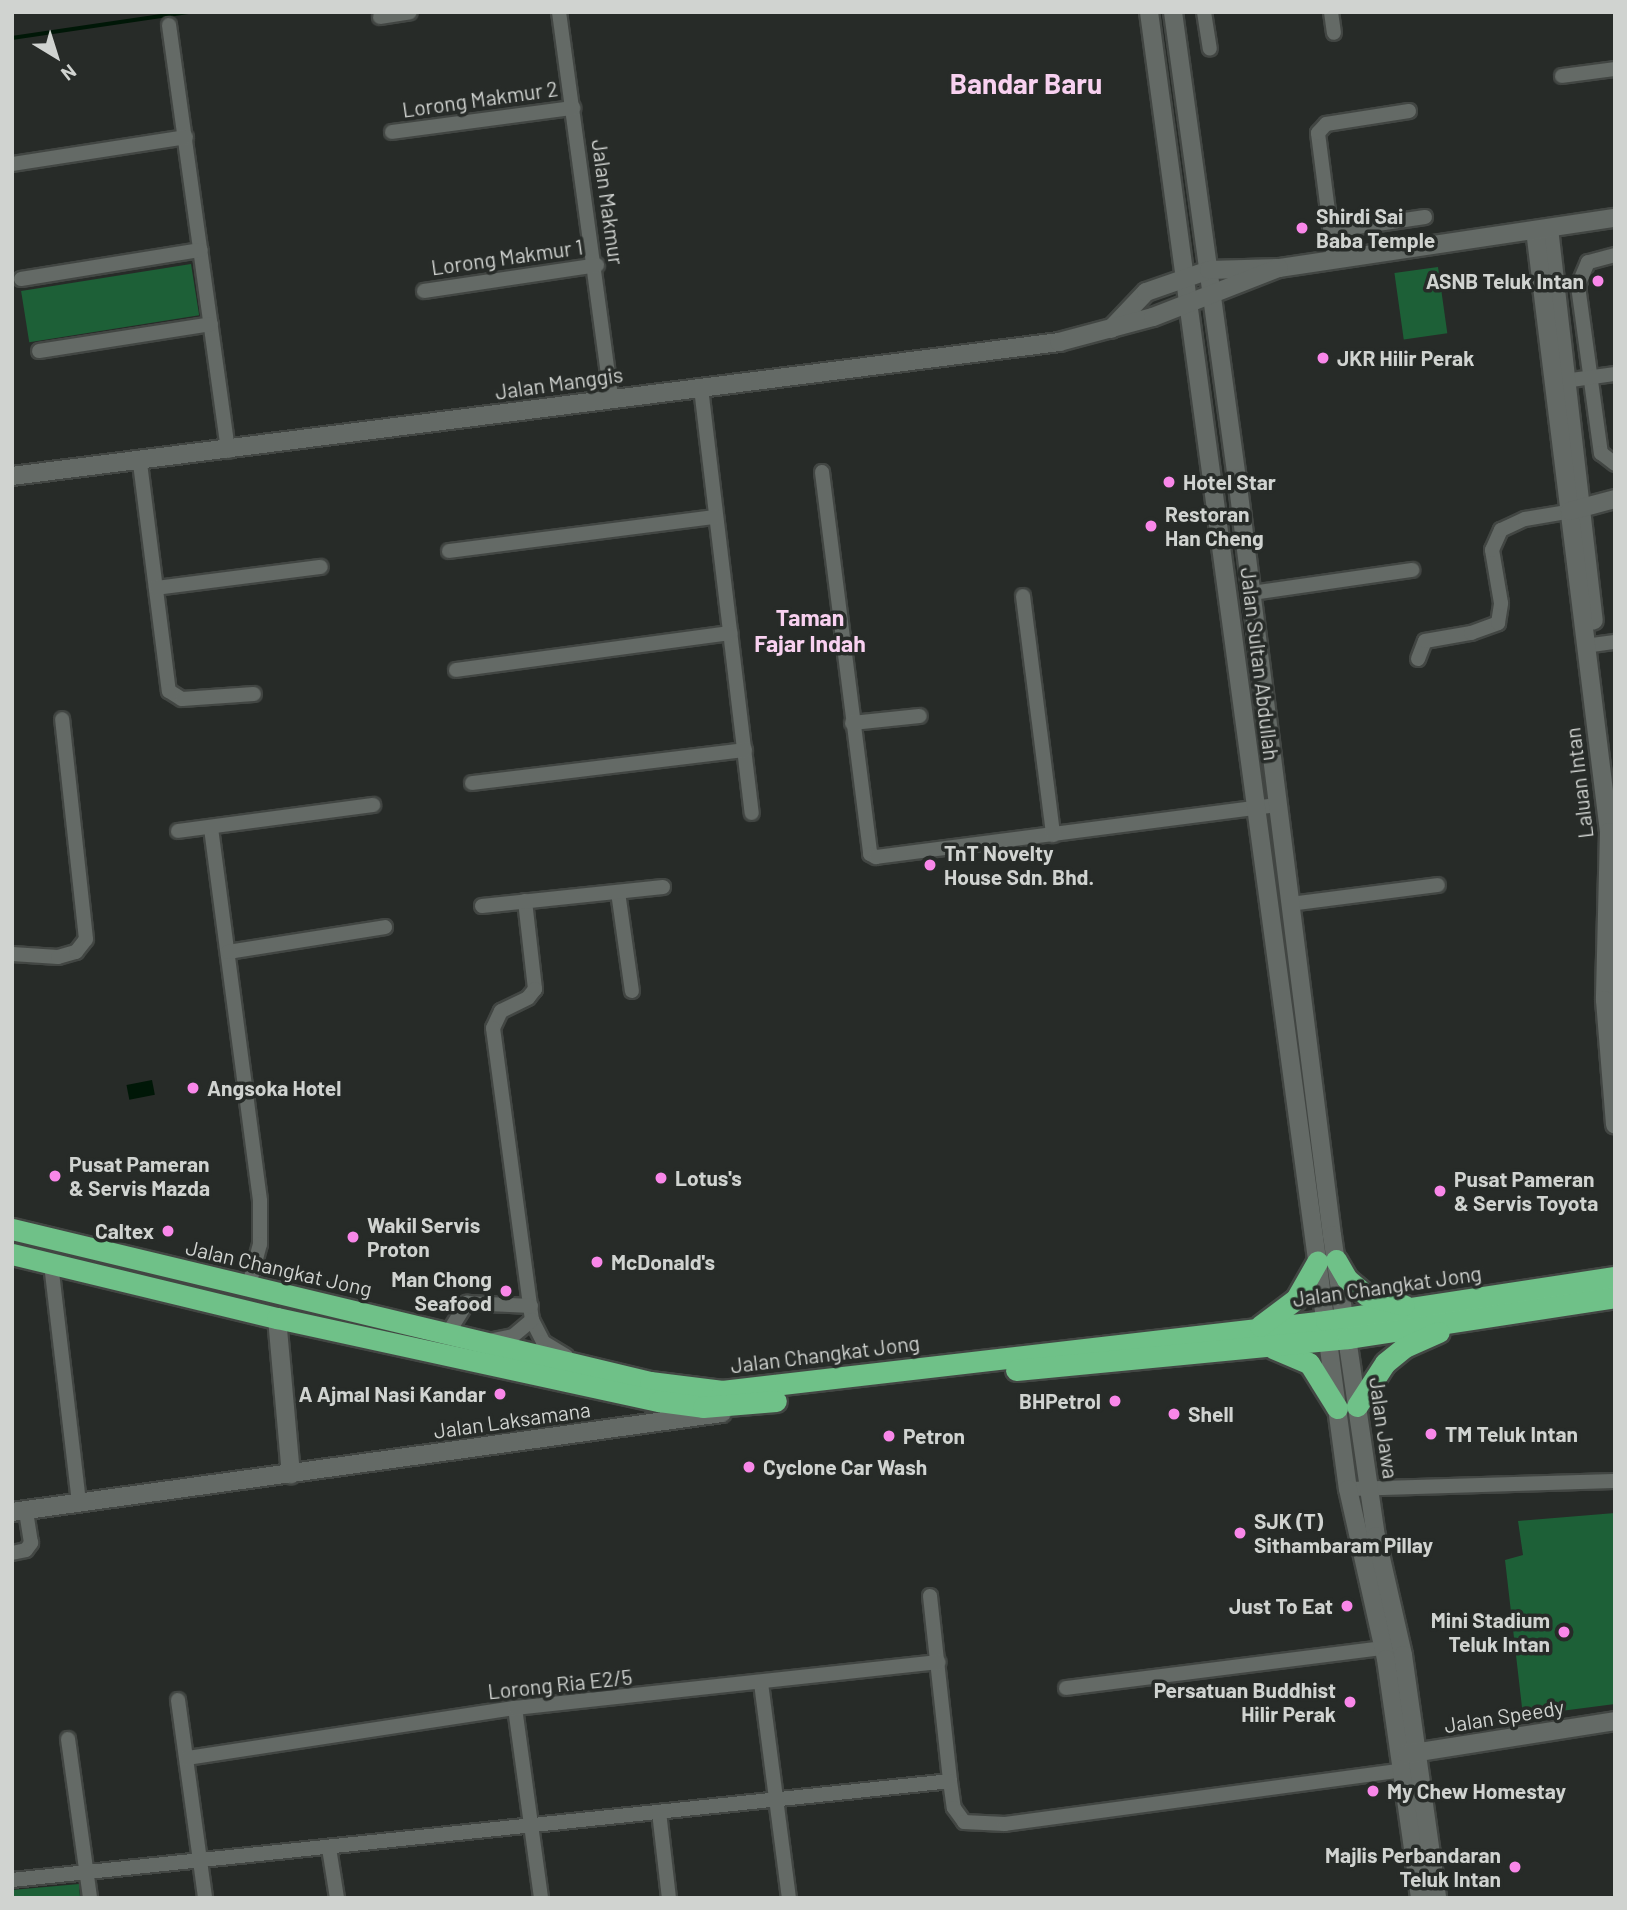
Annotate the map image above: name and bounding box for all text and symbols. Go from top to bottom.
north arrow [21,21,91,91]
text: N [57,60,81,86]
district label: Bandar Baru [950,66,1102,100]
street label: Lorong Makmur 2 [400,76,560,122]
street label: Jalan Makmur [587,138,629,266]
place label: Shirdi Sai Baba Temple [1316,203,1435,253]
marker: Shirdi Sai Baba Temple [1294,220,1310,236]
street label: Lorong Makmur 1 [429,234,585,280]
place label: ASNB Teluk Intan [1426,268,1584,294]
marker: ASNB Teluk Intan [1590,273,1606,289]
place label: JKR Hilir Perak [1337,345,1474,371]
marker: JKR Hilir Perak [1315,350,1331,366]
street label: Jalan Manggis [493,362,625,404]
place label: Hotel Star [1183,469,1276,495]
marker: Hotel Star [1161,474,1177,490]
place label: Restoran Han Cheng [1165,501,1264,551]
marker: Restoran Han Cheng [1143,518,1159,534]
street label: Jalan Sultan Abdullah [1236,566,1284,762]
district label: Taman Fajar Indah [754,603,866,657]
street label: Laluan Intan [1560,726,1598,840]
place label: TnT Novelty House Sdn. Bhd. [944,840,1094,890]
marker: TnT Novelty House Sdn. Bhd. [922,857,938,873]
place label: Angsoka Hotel [207,1075,341,1101]
marker: Angsoka Hotel [185,1080,201,1096]
place label: Pusat Pameran & Servis Mazda [69,1151,210,1201]
place label: Lotus's [675,1165,742,1191]
place label: Pusat Pameran & Servis Toyota [1454,1166,1598,1216]
marker: Pusat Pameran & Servis Mazda [47,1168,63,1184]
marker: Lotus's [653,1170,669,1186]
marker: Pusat Pameran & Servis Toyota [1432,1183,1448,1199]
place label: Wakil Servis Proton [367,1212,480,1262]
place label: Caltex [95,1218,154,1244]
marker: Caltex [160,1223,176,1239]
marker: Wakil Servis Proton [345,1229,361,1245]
street label: Jalan Changkat Jong [183,1234,375,1302]
place label: McDonald's [611,1249,715,1275]
marker: McDonald's [589,1254,605,1270]
street label: Jalan Changkat Jong [1291,1260,1483,1312]
place label: Man Chong Seafood [391,1266,492,1316]
marker: Man Chong Seafood [498,1283,514,1299]
street label: Jalan Changkat Jong [729,1330,921,1378]
street label: Jalan Jawa [1364,1376,1404,1480]
place label: A Ajmal Nasi Kandar [299,1381,486,1407]
marker: A Ajmal Nasi Kandar [492,1386,508,1402]
place label: BHPetrol [1019,1388,1101,1414]
marker: BHPetrol [1107,1393,1123,1409]
street label: Jalan Laksamana [432,1397,592,1443]
place label: Shell [1188,1401,1234,1427]
marker: Shell [1166,1406,1182,1422]
place label: TM Teluk Intan [1445,1421,1578,1447]
place label: Petron [903,1423,965,1449]
marker: TM Teluk Intan [1423,1426,1439,1442]
marker: Petron [881,1428,897,1444]
place label: Cyclone Car Wash [763,1454,927,1480]
marker: Cyclone Car Wash [741,1459,757,1475]
place label: SJK (T) Sithambaram Pillay [1254,1508,1433,1558]
marker: SJK (T) Sithambaram Pillay [1232,1525,1248,1541]
place label: Just To Eat [1229,1593,1333,1619]
marker: Just To Eat [1339,1598,1355,1614]
place label: Mini Stadium Teluk Intan [1431,1607,1550,1657]
marker: Mini Stadium Teluk Intan [1556,1624,1572,1640]
street label: Lorong Ria E2/5 [486,1664,634,1704]
place label: Persatuan Buddhist Hilir Perak [1154,1677,1336,1727]
marker: Persatuan Buddhist Hilir Perak [1342,1694,1358,1710]
street label: Jalan Speedy [1442,1694,1566,1738]
place label: My Chew Homestay [1387,1778,1566,1804]
marker: My Chew Homestay [1365,1783,1381,1799]
place label: Majlis Perbandaran Teluk Intan [1325,1842,1501,1892]
marker: Majlis Perbandaran Teluk Intan [1507,1859,1523,1875]

